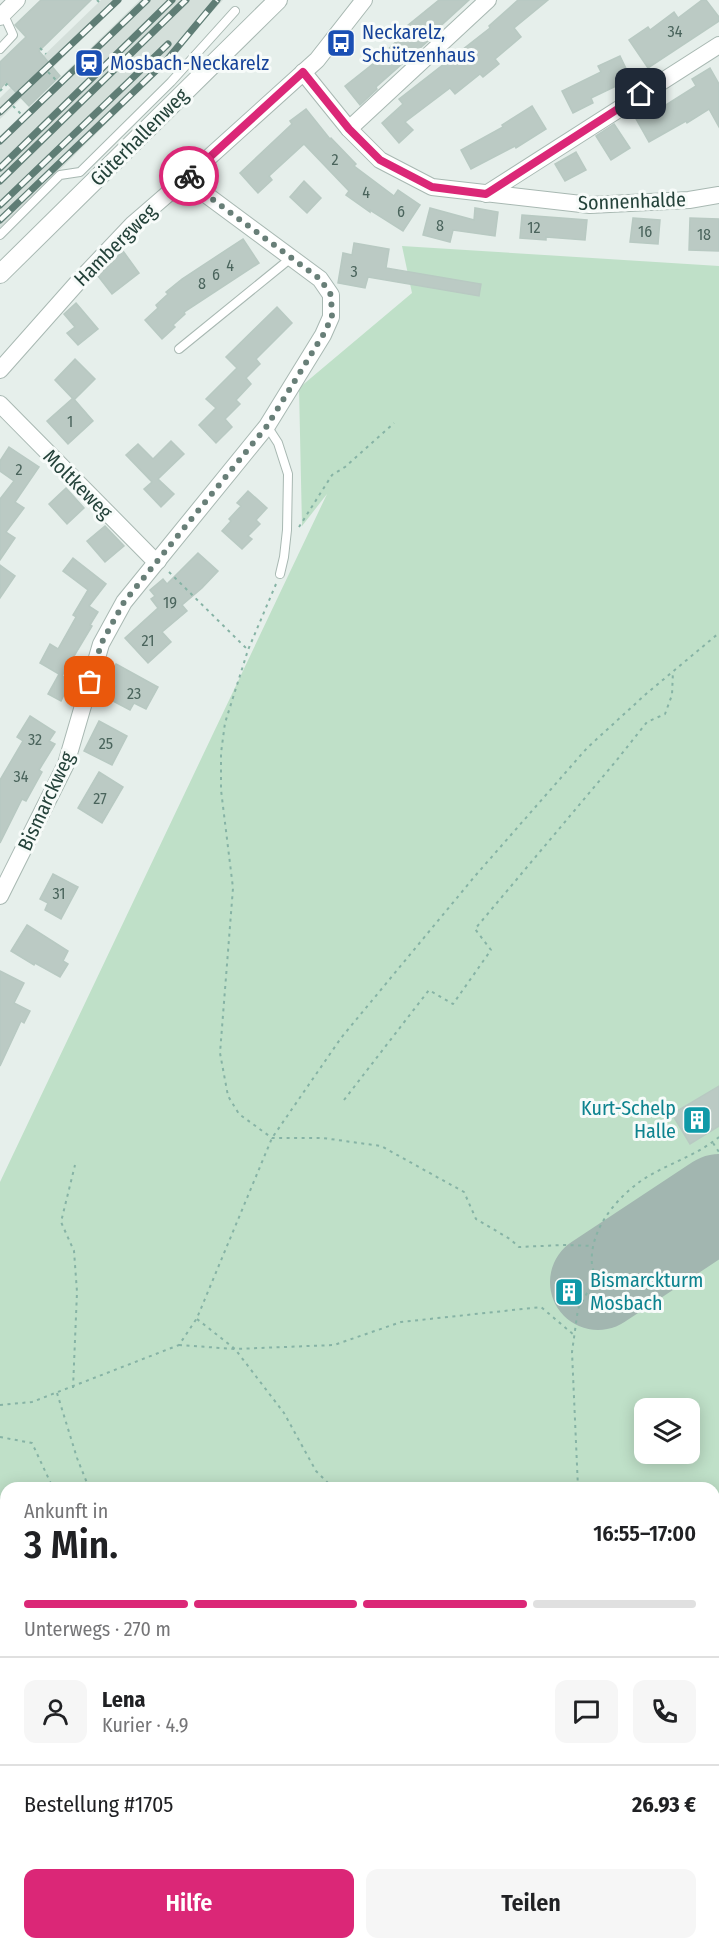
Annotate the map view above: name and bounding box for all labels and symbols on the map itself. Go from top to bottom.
place label: Neckarelz, Schützenhaus [362,20,476,67]
house number: 34 [668,22,683,41]
bus stop icon: Neckarelz, Schützenhaus [325,27,357,59]
station icon: Mosbach-Neckarelz [73,47,105,79]
place label: Mosbach-Neckarelz [110,51,269,75]
pin [615,68,666,119]
street label: Güterhallenweg [85,83,193,191]
courier [159,146,219,206]
house number: 2 [331,150,339,169]
house number: 4 [362,183,370,202]
street label: Sonnenhalde [578,187,686,215]
street label: Hambergweg [69,199,161,291]
house number: 6 [397,202,405,221]
house number: 8 [436,216,444,235]
house number: 12 [527,218,541,237]
house number: 16 [638,222,652,241]
house number: 18 [697,225,711,244]
house number: 4 [226,256,234,275]
house number: 3 [350,262,358,281]
house number: 6 [212,265,220,284]
house number: 8 [198,274,206,293]
house number: 1 [67,412,73,431]
street label: Moltkeweg [38,444,118,524]
house number: 2 [15,460,23,479]
house number: 19 [163,593,177,612]
house number: 21 [142,631,154,650]
pin [64,656,115,707]
house number: 23 [127,684,141,703]
house number: 32 [28,730,42,749]
house number: 25 [99,734,113,753]
street label: Bismarckweg [13,747,80,854]
house number: 34 [14,767,29,786]
house number: 27 [93,789,107,808]
house number: 31 [52,884,66,903]
place label: Kurt-Schelp Halle [581,1096,676,1143]
building icon: Kurt-Schelp Halle [681,1104,713,1136]
place label: Bismarckturm Mosbach [590,1268,703,1315]
building icon: Bismarckturm Mosbach [553,1276,585,1308]

